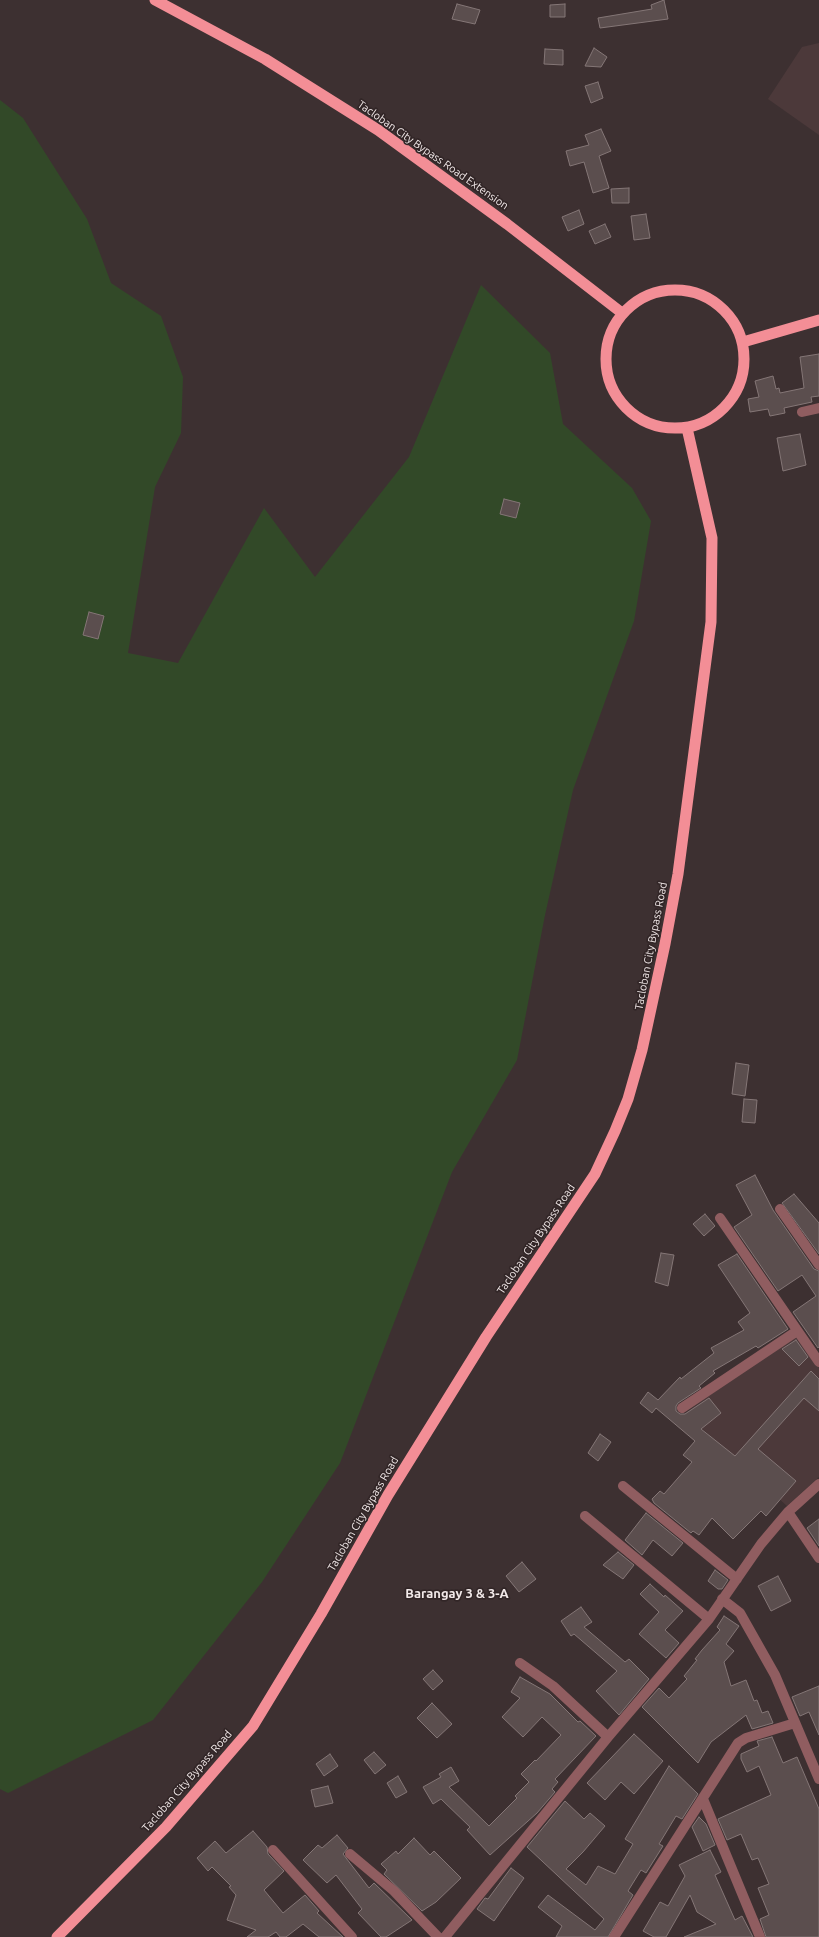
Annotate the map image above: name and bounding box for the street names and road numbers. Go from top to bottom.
street label: Tacloban City Bypass Road Extension [355,98,511,212]
street label: Tacloban City Bypass Road [632,881,670,1011]
street label: Tacloban City Bypass Road [494,1181,578,1297]
street label: Tacloban City Bypass Road [325,1454,401,1574]
street label: Tacloban City Bypass Road [139,1728,235,1834]

